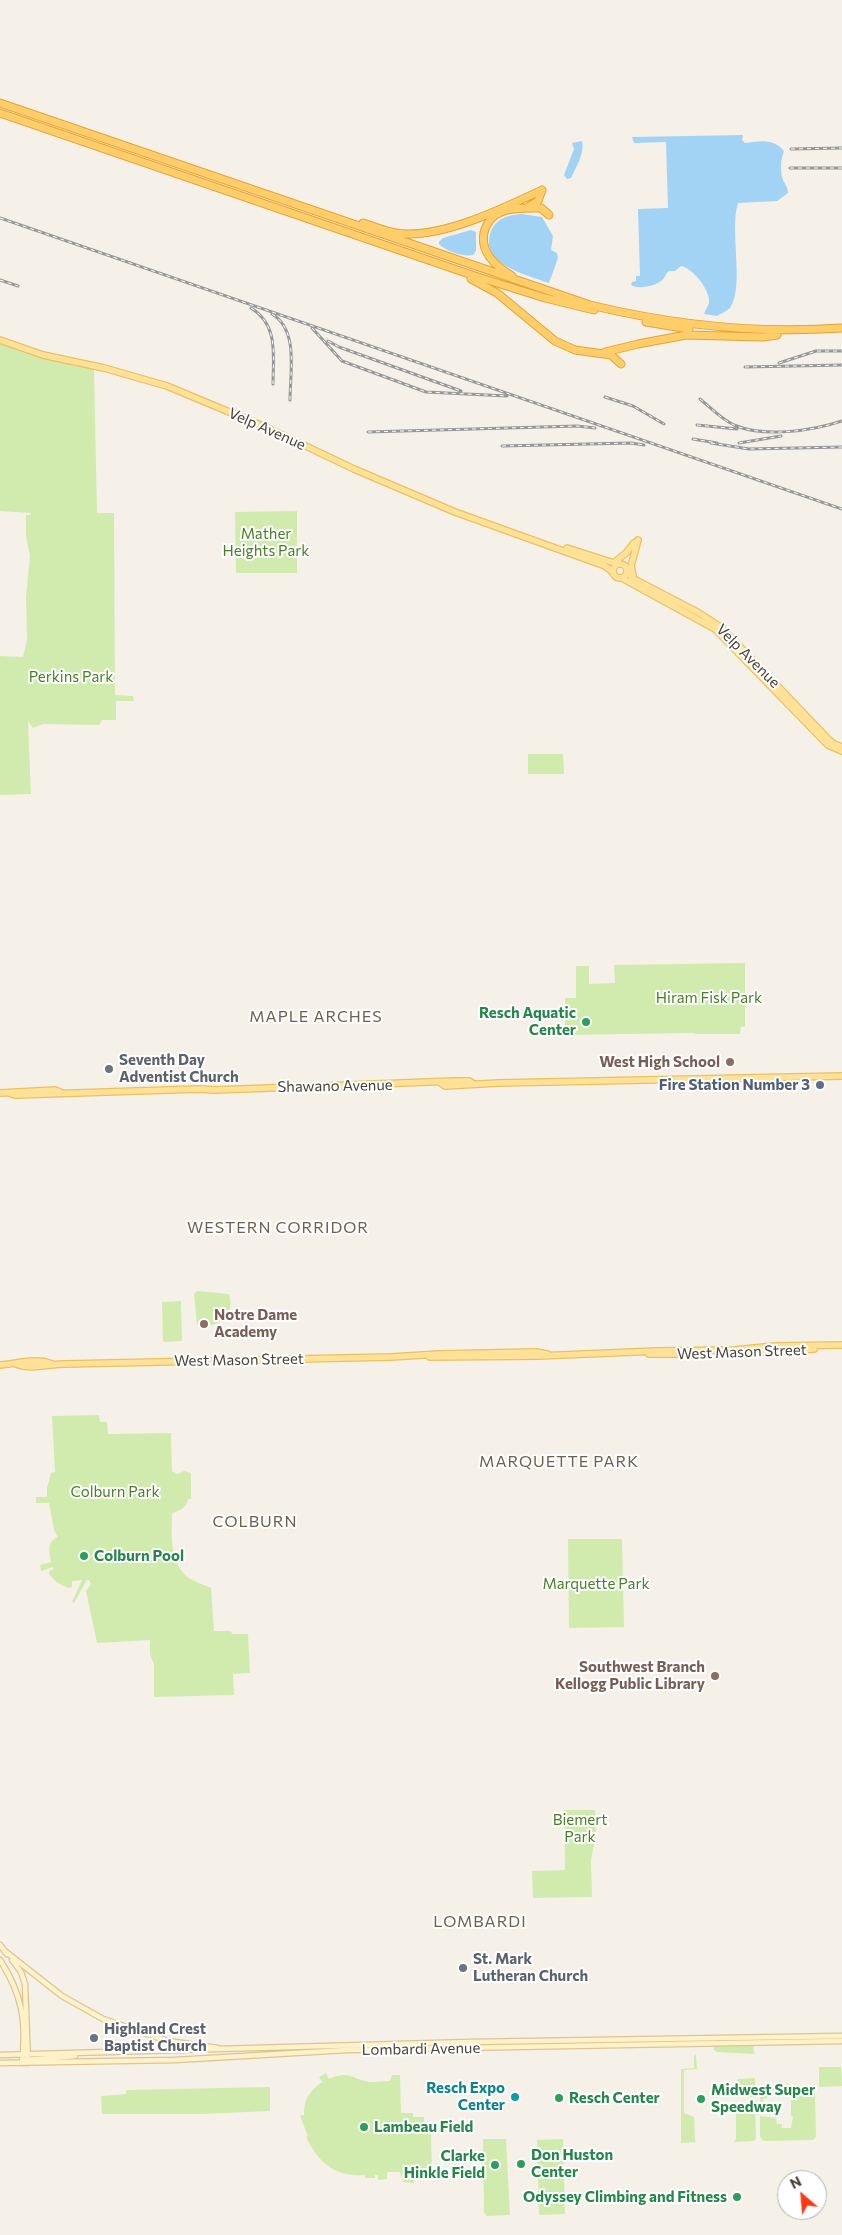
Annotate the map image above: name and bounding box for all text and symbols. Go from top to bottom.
street label: Velp Avenue [226,404,308,454]
park label: Mather Heights Park [223,525,309,560]
street label: Velp Avenue [712,620,784,692]
park label: Perkins Park [29,668,113,686]
park label: Hiram Fisk Park [656,989,762,1007]
place label: Resch Aquatic Center [479,1004,576,1039]
district label: MAPLE ARCHES [248,1007,384,1027]
marker: Resch Aquatic Center [580,1016,592,1028]
place label: Seventh Day Adventist Church [119,1051,239,1086]
place label: West High School [599,1053,720,1071]
marker: West High School [724,1056,736,1068]
marker: Seventh Day Adventist Church [103,1063,115,1075]
street label: Shawano Avenue [277,1076,393,1096]
place label: Fire Station Number 3 [659,1076,810,1094]
marker: Fire Station Number 3 [814,1079,826,1091]
district label: WESTERN CORRIDOR [185,1218,371,1238]
place label: Notre Dame Academy [214,1306,297,1341]
marker: Notre Dame Academy [198,1318,210,1330]
street label: West Mason Street [677,1341,807,1363]
street label: West Mason Street [174,1350,304,1370]
district label: MARQUETTE PARK [477,1452,641,1472]
park label: Colburn Park [70,1483,160,1501]
district label: COLBURN [212,1512,298,1532]
place label: Colburn Pool [94,1547,184,1565]
marker: Colburn Pool [78,1550,90,1562]
park label: Marquette Park [542,1575,650,1593]
place label: Southwest Branch Kellogg Public Library [555,1658,705,1693]
marker: Southwest Branch Kellogg Public Library [709,1670,721,1682]
park label: Biemert Park [553,1811,607,1846]
district label: LOMBARDI [432,1912,528,1932]
place label: St. Mark Lutheran Church [473,1950,588,1985]
marker: St. Mark Lutheran Church [457,1962,469,1974]
place label: Highland Crest Baptist Church [104,2020,207,2055]
marker: Highland Crest Baptist Church [88,2032,100,2044]
street label: Lombardi Avenue [362,2039,480,2059]
place label: Resch Expo Center [426,2079,505,2114]
place label: Midwest Super Speedway [711,2081,815,2116]
place label: Resch Center [569,2089,660,2107]
marker: Resch Expo Center [509,2091,521,2103]
marker: Resch Center [553,2092,565,2104]
marker: Midwest Super Speedway [695,2093,707,2105]
place label: Lambeau Field [374,2118,473,2136]
marker: Lambeau Field [358,2121,370,2133]
place label: Don Huston Center [531,2146,613,2181]
place label: Clarke Hinkle Field [404,2147,485,2182]
marker: Don Huston Center [515,2158,527,2170]
marker: Clarke Hinkle Field [489,2159,501,2171]
north arrow [777,2170,827,2220]
text: N [787,2172,804,2192]
place label: Odyssey Climbing and Fitness [523,2188,727,2206]
marker: Odyssey Climbing and Fitness [731,2191,743,2203]

